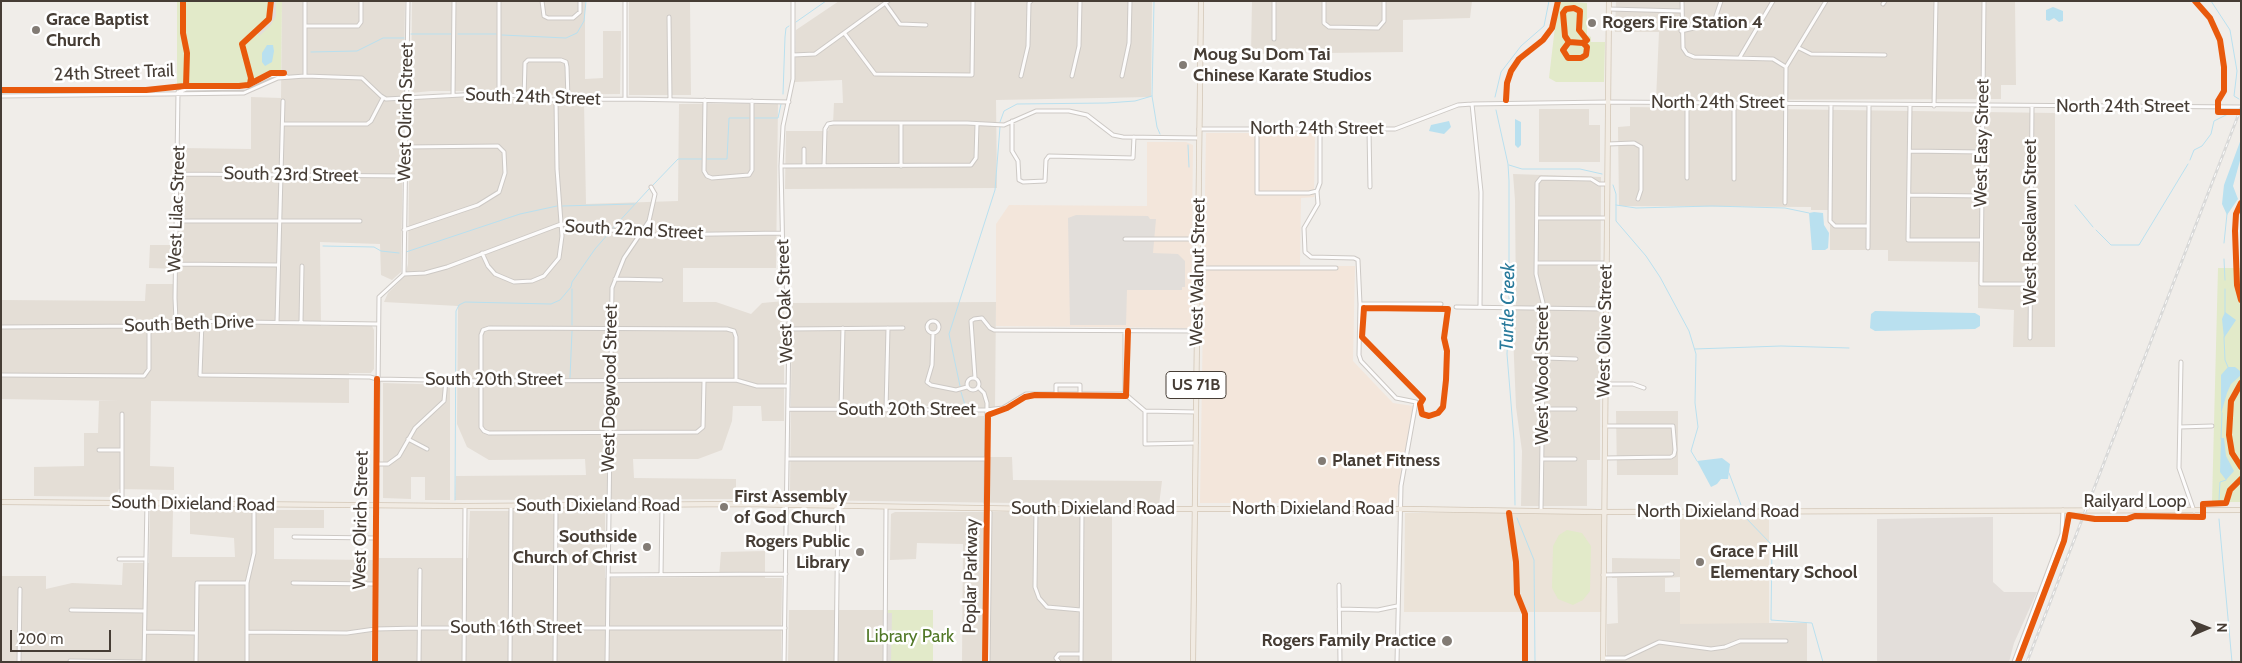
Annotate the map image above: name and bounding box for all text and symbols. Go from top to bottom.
place label: Grace Baptist Church [46,9,149,52]
place label: Rogers Fire Station 4 [1602,12,1763,34]
marker: Rogers Fire Station 4 [1586,17,1598,29]
marker: Grace Baptist Church [30,24,42,36]
street label: West Olrich Street [394,42,418,182]
place label: Moug Su Dom Tai Chinese Karate Studios [1193,44,1371,86]
marker: Moug Su Dom Tai Chinese Karate Studios [1177,59,1189,71]
street label: 24th Street Trail [54,60,174,86]
street label: West Easy Street [1970,79,1994,207]
street label: South 24th Street [465,84,601,110]
street label: North 24th Street [1651,92,1785,114]
street label: North 24th Street [2056,96,2190,118]
street label: North 24th Street [1250,118,1384,140]
street label: West Roselawn Street [2020,139,2042,305]
street label: West Lilac Street [164,145,190,273]
street label: South 23rd Street [224,163,358,187]
street label: West Walnut Street [1186,198,1210,346]
street label: South 22nd Street [564,216,704,244]
street label: West Oak Street [772,239,798,363]
water label: Turtle Creek [1496,263,1520,351]
street label: West Olive Street [1593,264,1617,398]
street label: West Dogwood Street [598,304,622,472]
street label: West Wood Street [1532,305,1554,445]
street label: South Beth Drive [124,311,254,337]
street label: South 20th Street [425,369,563,391]
road number: US 71B [1166,372,1226,398]
street label: South 20th Street [838,399,976,421]
street label: West Olrich Street [349,450,373,590]
place label: Planet Fitness [1332,450,1440,472]
marker: Planet Fitness [1316,455,1328,467]
place label: First Assembly of God Church [734,486,847,528]
street label: Railyard Loop [2083,491,2187,513]
street label: South Dixieland Road [111,492,275,516]
street label: South Dixieland Road [516,495,680,517]
street label: South Dixieland Road [1011,498,1175,520]
street label: North Dixieland Road [1232,498,1394,520]
marker: First Assembly of God Church [718,501,730,513]
street label: North Dixieland Road [1637,501,1799,523]
street label: Poplar Parkway [959,518,983,634]
place label: Southside Church of Christ [513,526,637,568]
place label: Rogers Public Library [745,531,850,574]
marker: Southside Church of Christ [641,541,653,553]
place label: Grace F Hill Elementary School [1710,541,1857,584]
marker: Rogers Public Library [854,546,866,558]
marker: Grace F Hill Elementary School [1694,556,1706,568]
north arrow [2182,603,2232,653]
street label: South 16th Street [450,617,582,639]
scale bar [12,620,114,652]
text: N [2213,623,2231,633]
park label: Library Park [866,626,954,648]
text: 200 m [18,630,63,648]
place label: Rogers Family Practice [1261,630,1436,652]
marker: Rogers Family Practice [1440,634,1454,648]

